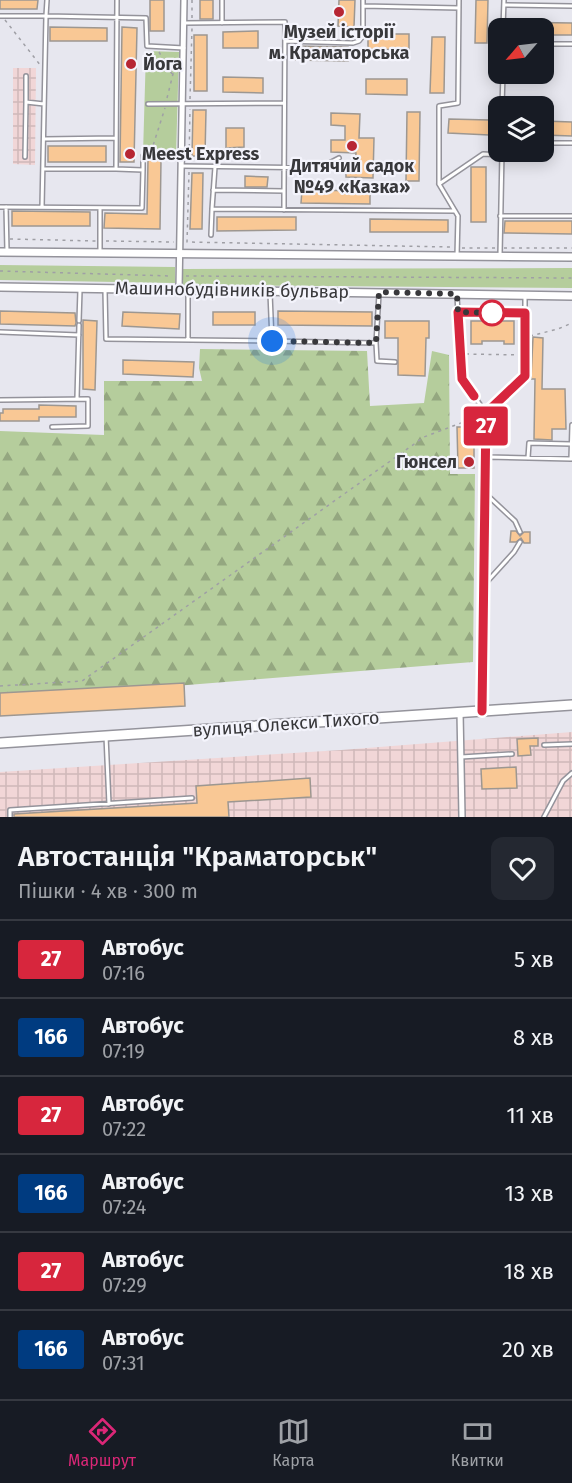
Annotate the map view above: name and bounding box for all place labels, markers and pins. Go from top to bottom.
marker: Музей історії м. Краматорська [332,5,346,19]
place label: Музей історії м. Краматорська [269,21,409,64]
place label: Йога [143,52,183,75]
marker: Йога [124,57,138,71]
marker: Дитячий садок №49 «Казка» [345,139,359,153]
place label: Meest Express [142,143,260,165]
marker: Meest Express [123,147,137,161]
place label: Дитячий садок №49 «Казка» [289,155,414,198]
unlabelled marker [479,300,505,326]
place label: Гюнсел [396,451,457,473]
marker: Гюнсел [462,455,476,469]

